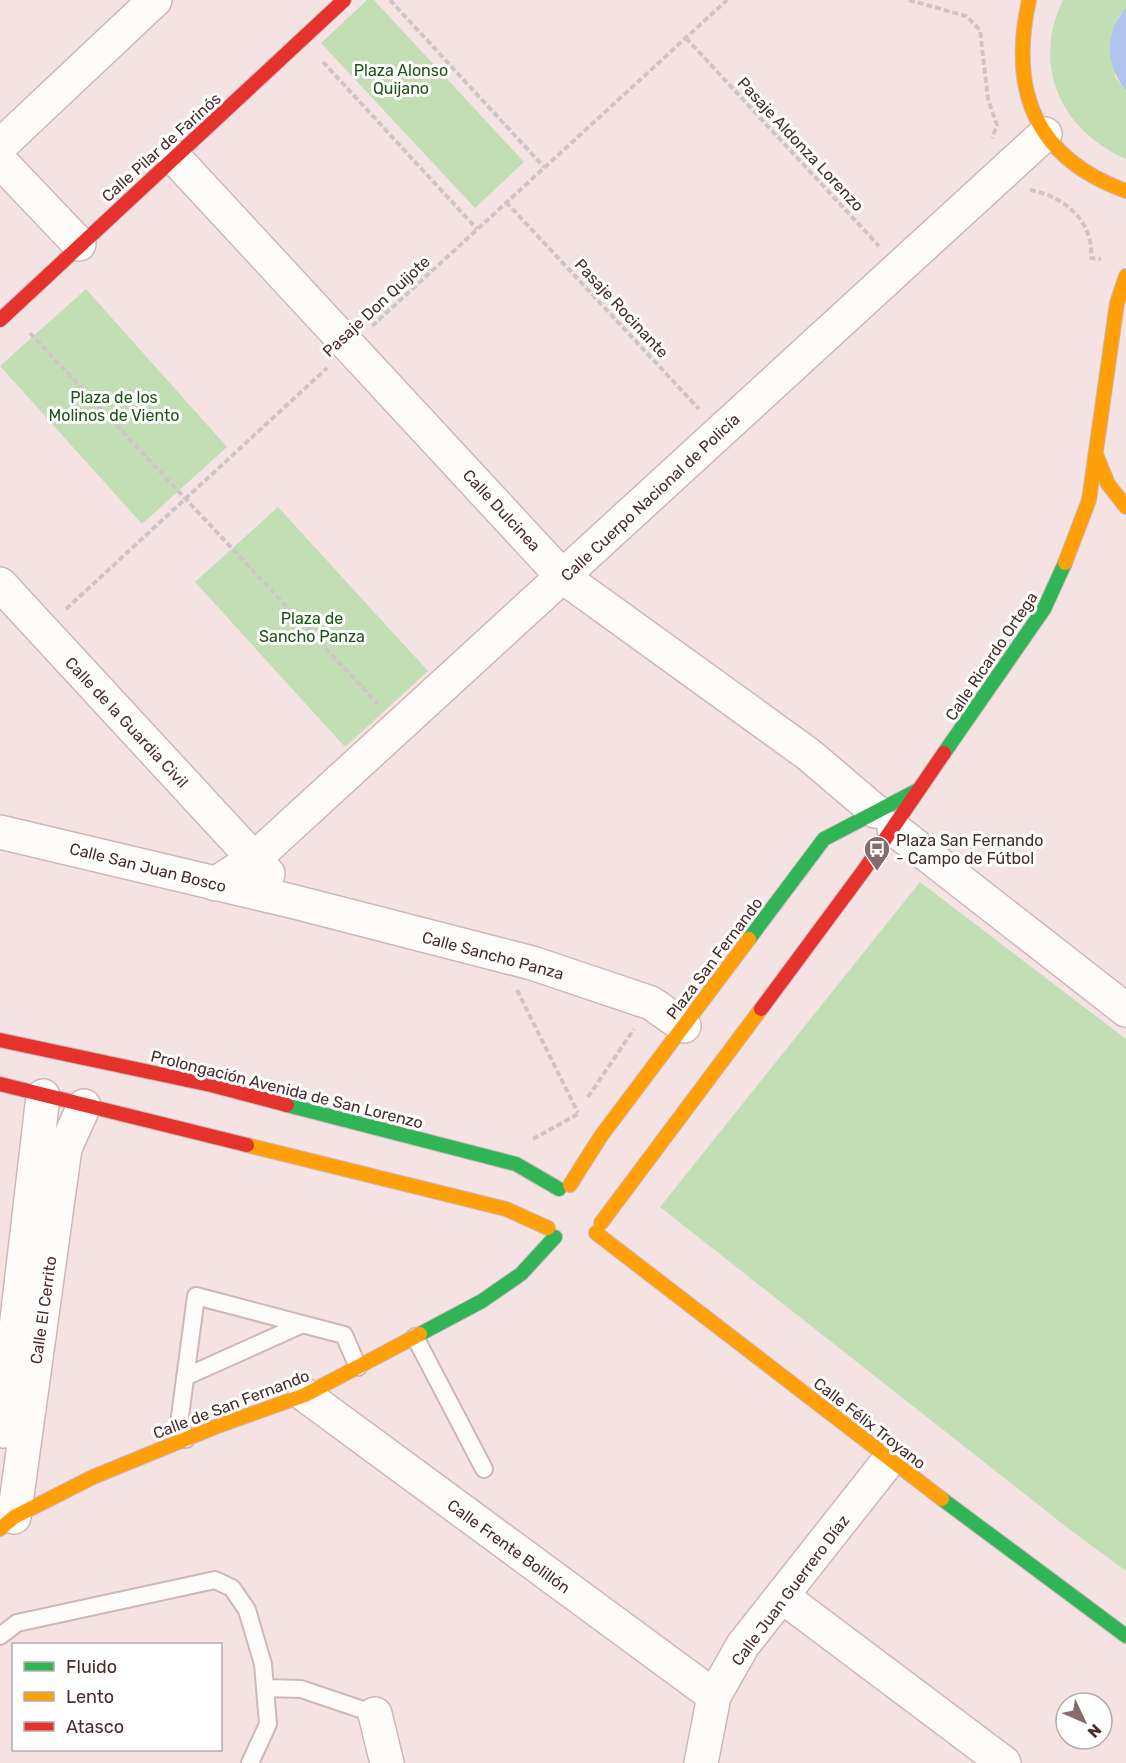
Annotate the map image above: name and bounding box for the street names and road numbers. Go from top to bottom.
street label: Pasaje Aldonza Lorenzo [734,73,868,215]
street label: Calle Pilar de Farinós [98,89,225,206]
street label: Pasaje Don Quijote [319,252,434,361]
street label: Pasaje Rocinante [571,255,672,362]
street label: Calle Cuerpo Nacional de Policía [557,409,744,585]
street label: Calle Dulcinea [459,466,544,555]
street label: Calle Ricardo Ortega [941,588,1042,724]
street label: Calle de la Guardia Civil [61,653,192,792]
street label: Calle San Juan Bosco [68,839,228,896]
street label: Plaza San Fernando [662,894,766,1023]
street label: Calle Sancho Panza [420,927,566,984]
street label: Prolongación Avenida de San Lorenzo [149,1046,425,1133]
street label: Calle El Cerrito [27,1255,60,1365]
street label: Calle de San Fernando [150,1366,312,1443]
street label: Calle Félix Troyano [810,1374,930,1473]
street label: Calle Frente Bolillón [444,1495,574,1597]
street label: Calle Juan Guerrero Díaz [728,1511,853,1669]

